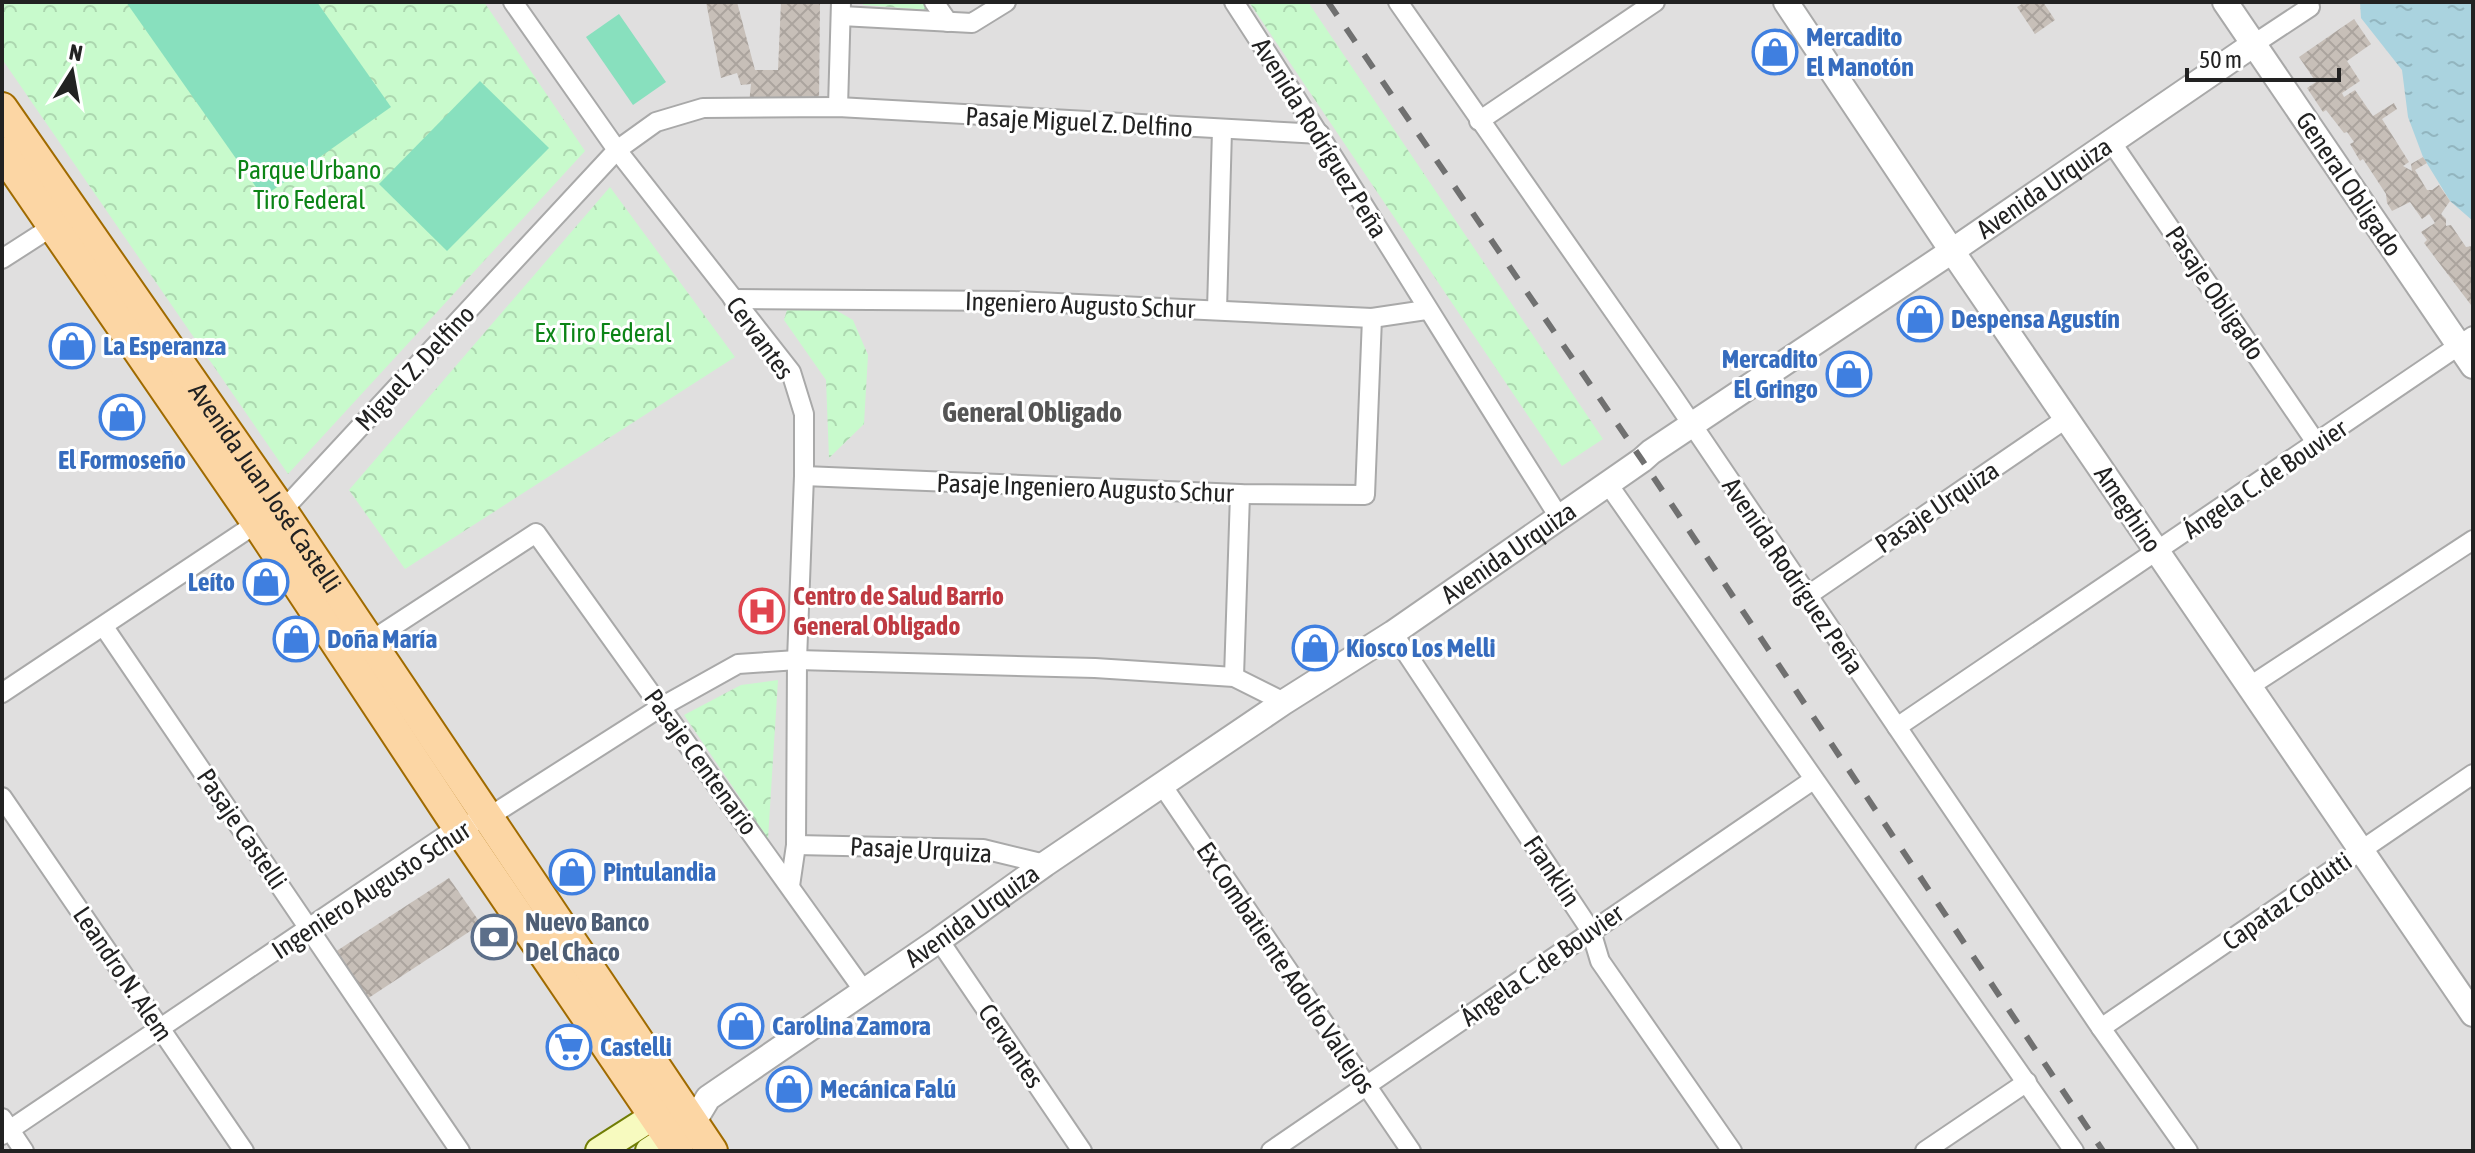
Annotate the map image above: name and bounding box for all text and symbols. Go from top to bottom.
place label: Mercadito El Manotón [1806,22,1914,82]
shop icon: Mercadito El Manotón [1751,28,1799,76]
north arrow [32,32,112,112]
street label: Avenida Rodríguez Peña [1246,32,1394,244]
scale bar [2187,32,2339,82]
text: N [67,38,85,66]
text: 50 m [2199,46,2242,73]
street label: Pasaje Miguel Z. Delfino [965,101,1193,143]
street label: General Obligado [2290,106,2408,262]
street label: Avenida Urquiza [1971,131,2117,245]
park label: Parque Urbano Tiro Federal [237,155,381,215]
street label: Pasaje Obligado [2159,221,2271,365]
street label: Ingeniero Augusto Schur [964,286,1196,324]
street label: Cervantes [720,291,800,385]
shop icon: Despensa Agustín [1896,295,1944,343]
street label: Miguel Z. Delfino [349,299,481,437]
place label: Despensa Agustín [1951,304,2120,334]
park label: Ex Tiro Federal [534,318,672,348]
shop icon: La Esperanza [48,322,96,370]
place label: La Esperanza [103,331,226,361]
place label: Mercadito El Gringo [1722,344,1818,404]
shop icon: Mercadito El Gringo [1825,350,1873,398]
street label: Avenida Juan José Castelli [183,377,348,598]
shop icon: El Formoseño [98,393,146,441]
district label: General Obligado [942,396,1122,428]
street label: Ángela C. de Bouvier [2177,413,2353,545]
place label: El Formoseño [58,445,186,475]
street label: Pasaje Urquiza [1870,455,2004,559]
street label: Ameghino [2088,460,2168,558]
street label: Pasaje Ingeniero Augusto Schur [936,468,1234,508]
street label: Avenida Rodríguez Peña [1716,472,1870,680]
street label: Avenida Urquiza [1436,496,1582,610]
shop icon: Leíto [242,558,290,606]
place label: Leíto [188,567,235,597]
place label: Centro de Salud Barrio General Obligado [793,581,1004,641]
hospital icon: Centro de Salud Barrio General Obligado [738,587,786,635]
shop icon: Doña María [272,615,320,663]
place label: Doña María [327,624,437,654]
shop icon: Kiosco Los Melli [1291,624,1339,672]
place label: Kiosco Los Melli [1346,633,1496,663]
street label: Pasaje Centenario [638,683,764,841]
street label: Pasaje Castelli [191,763,293,895]
street label: Ingeniero Augusto Schur [266,815,476,965]
street label: Franklin [1518,830,1586,912]
street label: Pasaje Urquiza [849,831,993,869]
street label: Ex Combatiente Adolfo Vallejos [1191,837,1381,1099]
street label: Capataz Codutti [2217,846,2357,956]
shop icon: Pintulandia [548,848,596,896]
place label: Pintulandia [603,857,716,887]
street label: Avenida Urquiza [900,858,1045,974]
street label: Ángela C. de Bouvier [1455,898,1629,1032]
street label: Leandro N. Alem [67,901,179,1047]
place label: Nuevo Banco Del Chaco [525,907,650,967]
bank icon: Nuevo Banco Del Chaco [470,913,518,961]
street label: Cervantes [972,998,1050,1094]
shop icon: Carolina Zamora [717,1002,765,1050]
place label: Carolina Zamora [772,1011,931,1041]
supermarket icon: Castelli [545,1023,593,1071]
place label: Castelli [600,1032,672,1062]
shop icon: Mecánica Falú [765,1065,813,1113]
place label: Mecánica Falú [820,1074,956,1104]

